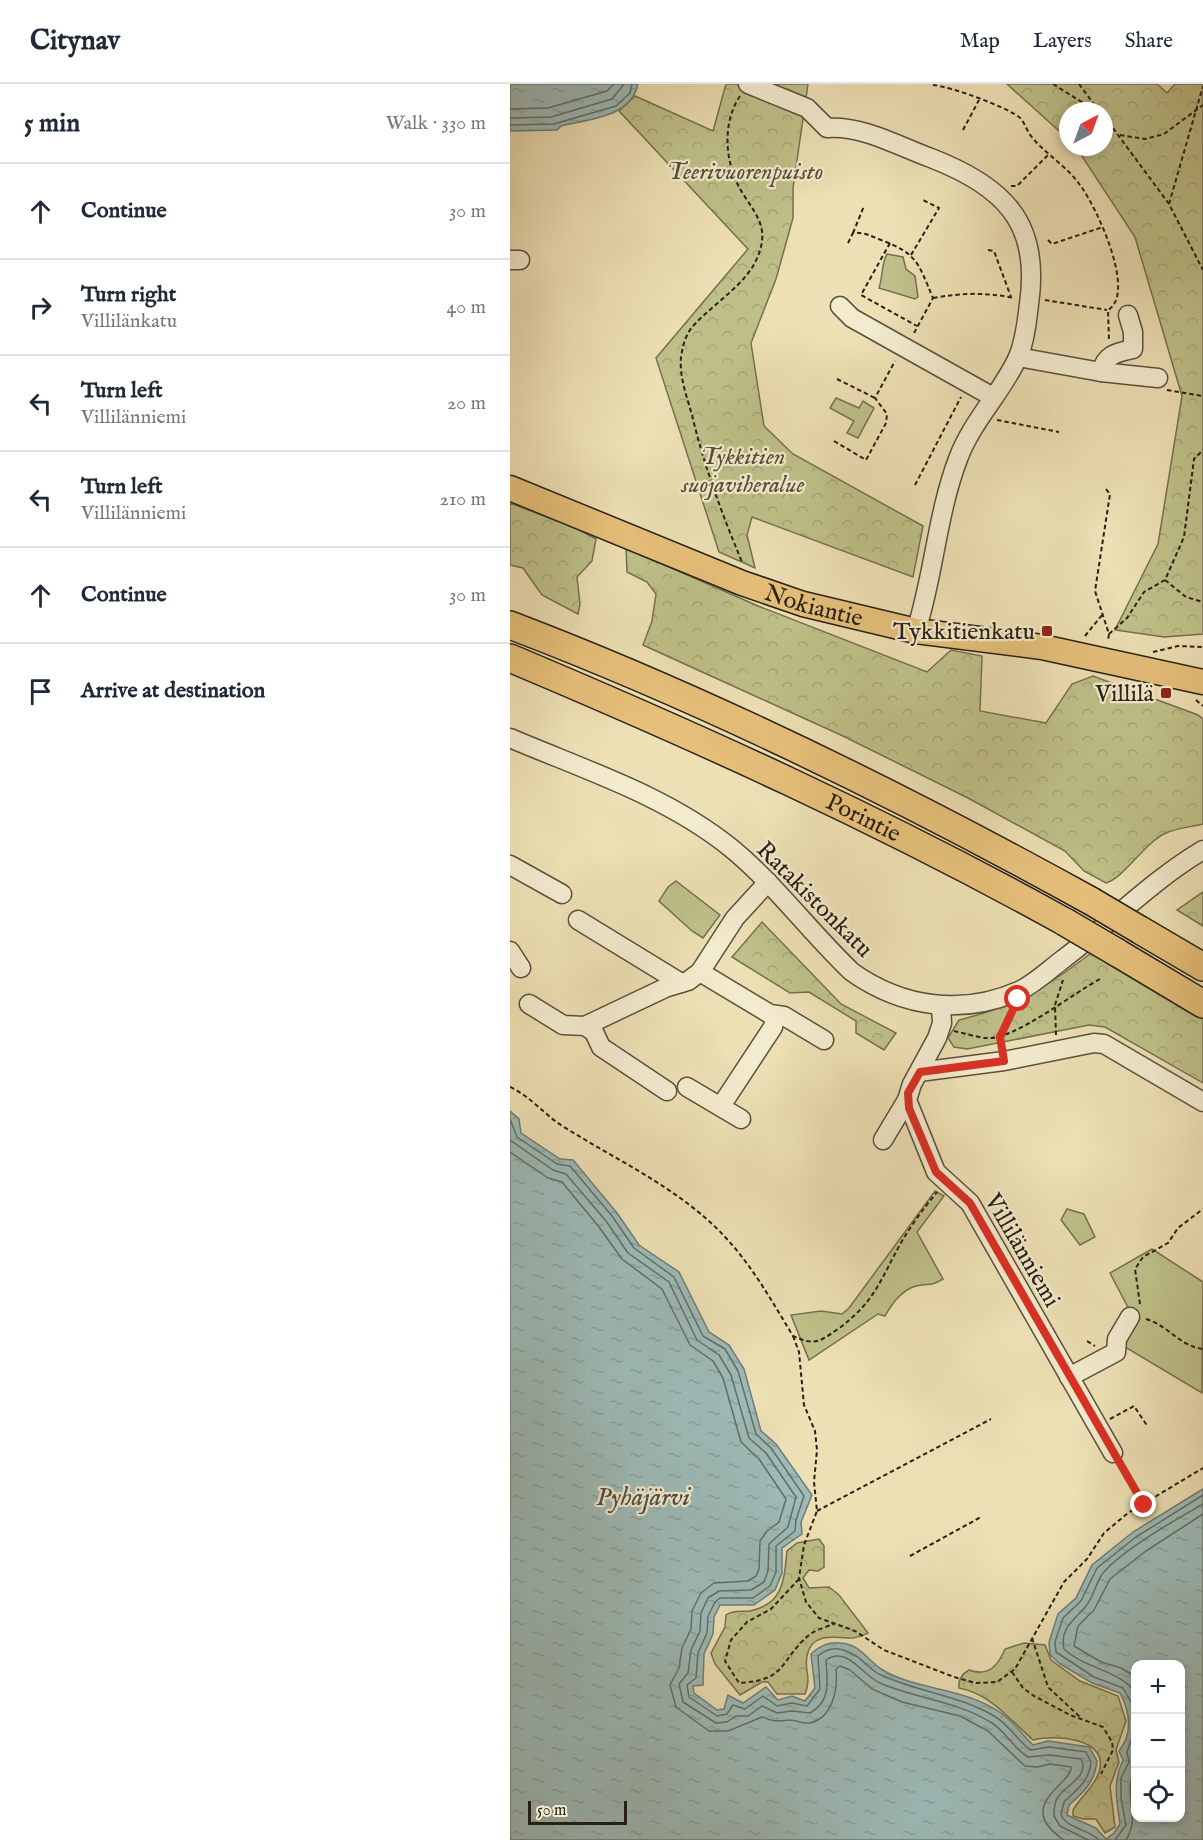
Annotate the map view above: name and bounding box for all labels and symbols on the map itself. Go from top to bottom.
north arrow [1059,102,1113,156]
park label: Teerivuorenpuisto [667,157,823,188]
park label: Tykkitien suojaviheralue [681,442,804,501]
street label: Nokiantie [760,578,866,635]
place label: Tykkitienkatu [893,617,1035,648]
marker: Tykkitienkatu [1040,624,1054,638]
place label: Villilä [1094,679,1155,710]
marker: Villilä [1159,686,1173,700]
street label: Porintie [820,787,906,850]
street label: Ratakistonkatu [749,835,879,965]
route start [1004,985,1030,1011]
street label: Villilänniemi [976,1187,1067,1313]
water label: Pyhäjärvi [596,1481,691,1514]
route end [1130,1491,1156,1517]
scale bar [528,1798,627,1826]

